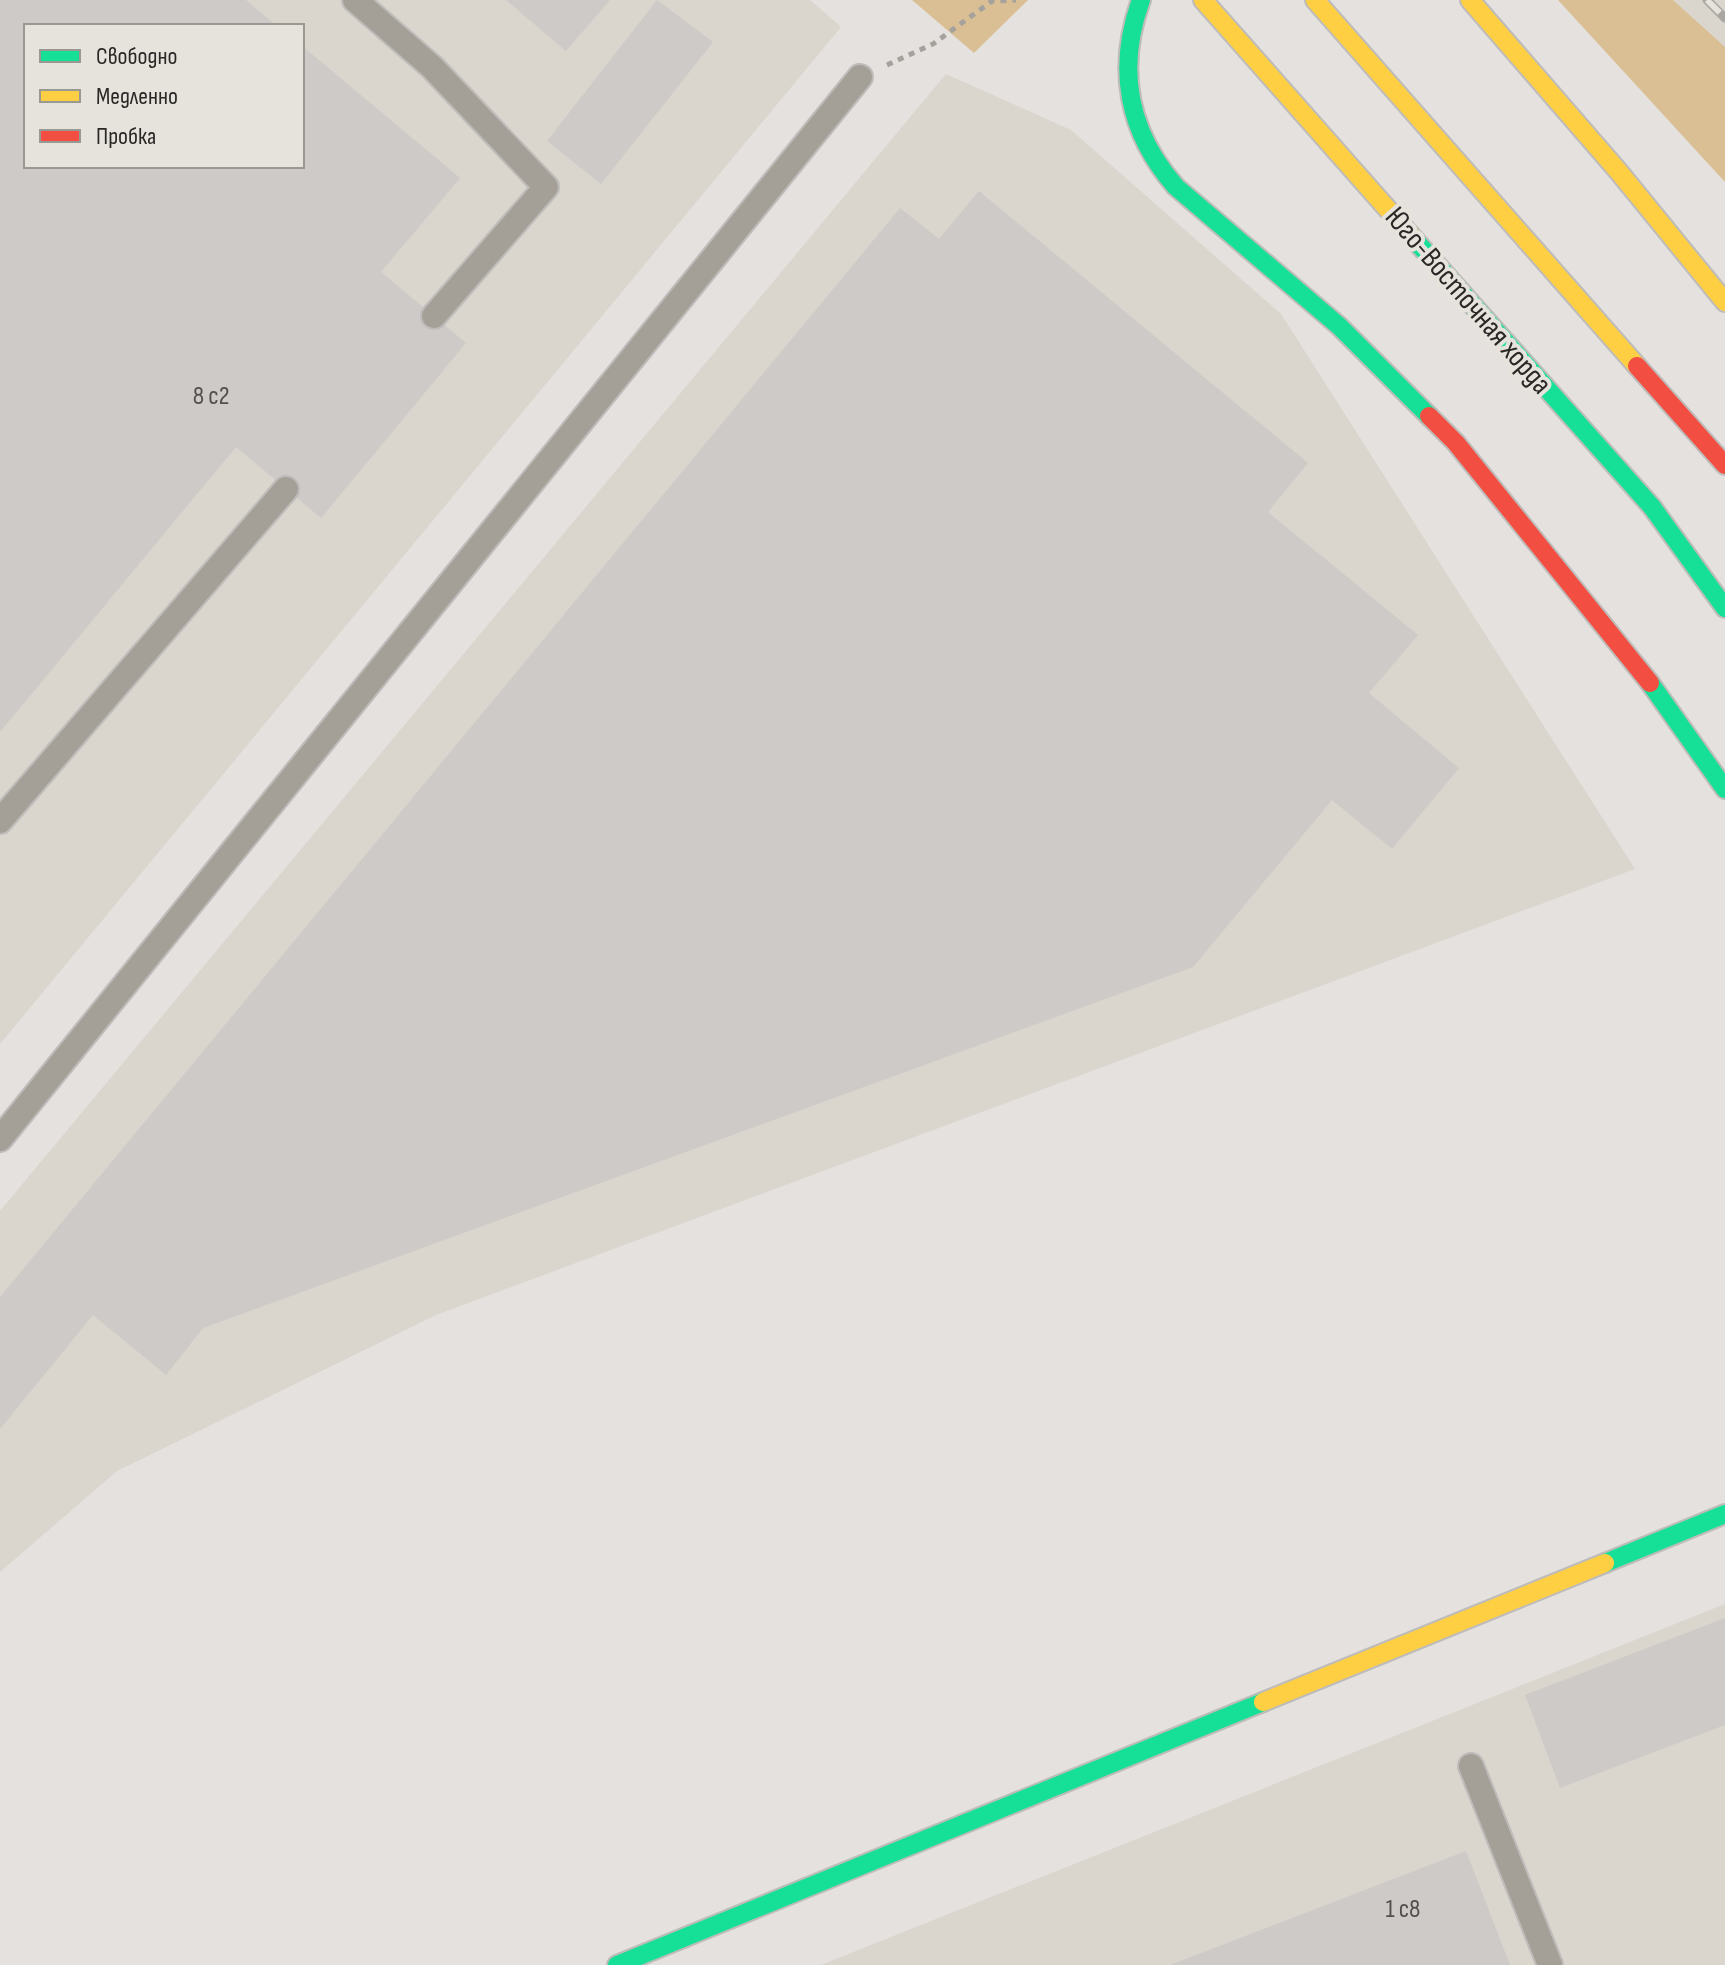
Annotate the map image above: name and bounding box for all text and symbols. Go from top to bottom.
legend [24,24,304,168]
text: Свободно [96,42,177,71]
text: Медленно [96,82,178,111]
text: Пробка [96,122,156,151]
street label: Юго-Восточная хорда [1377,200,1559,402]
house number: 8 с2 [193,381,229,412]
house number: 1 с8 [1385,1894,1421,1925]

